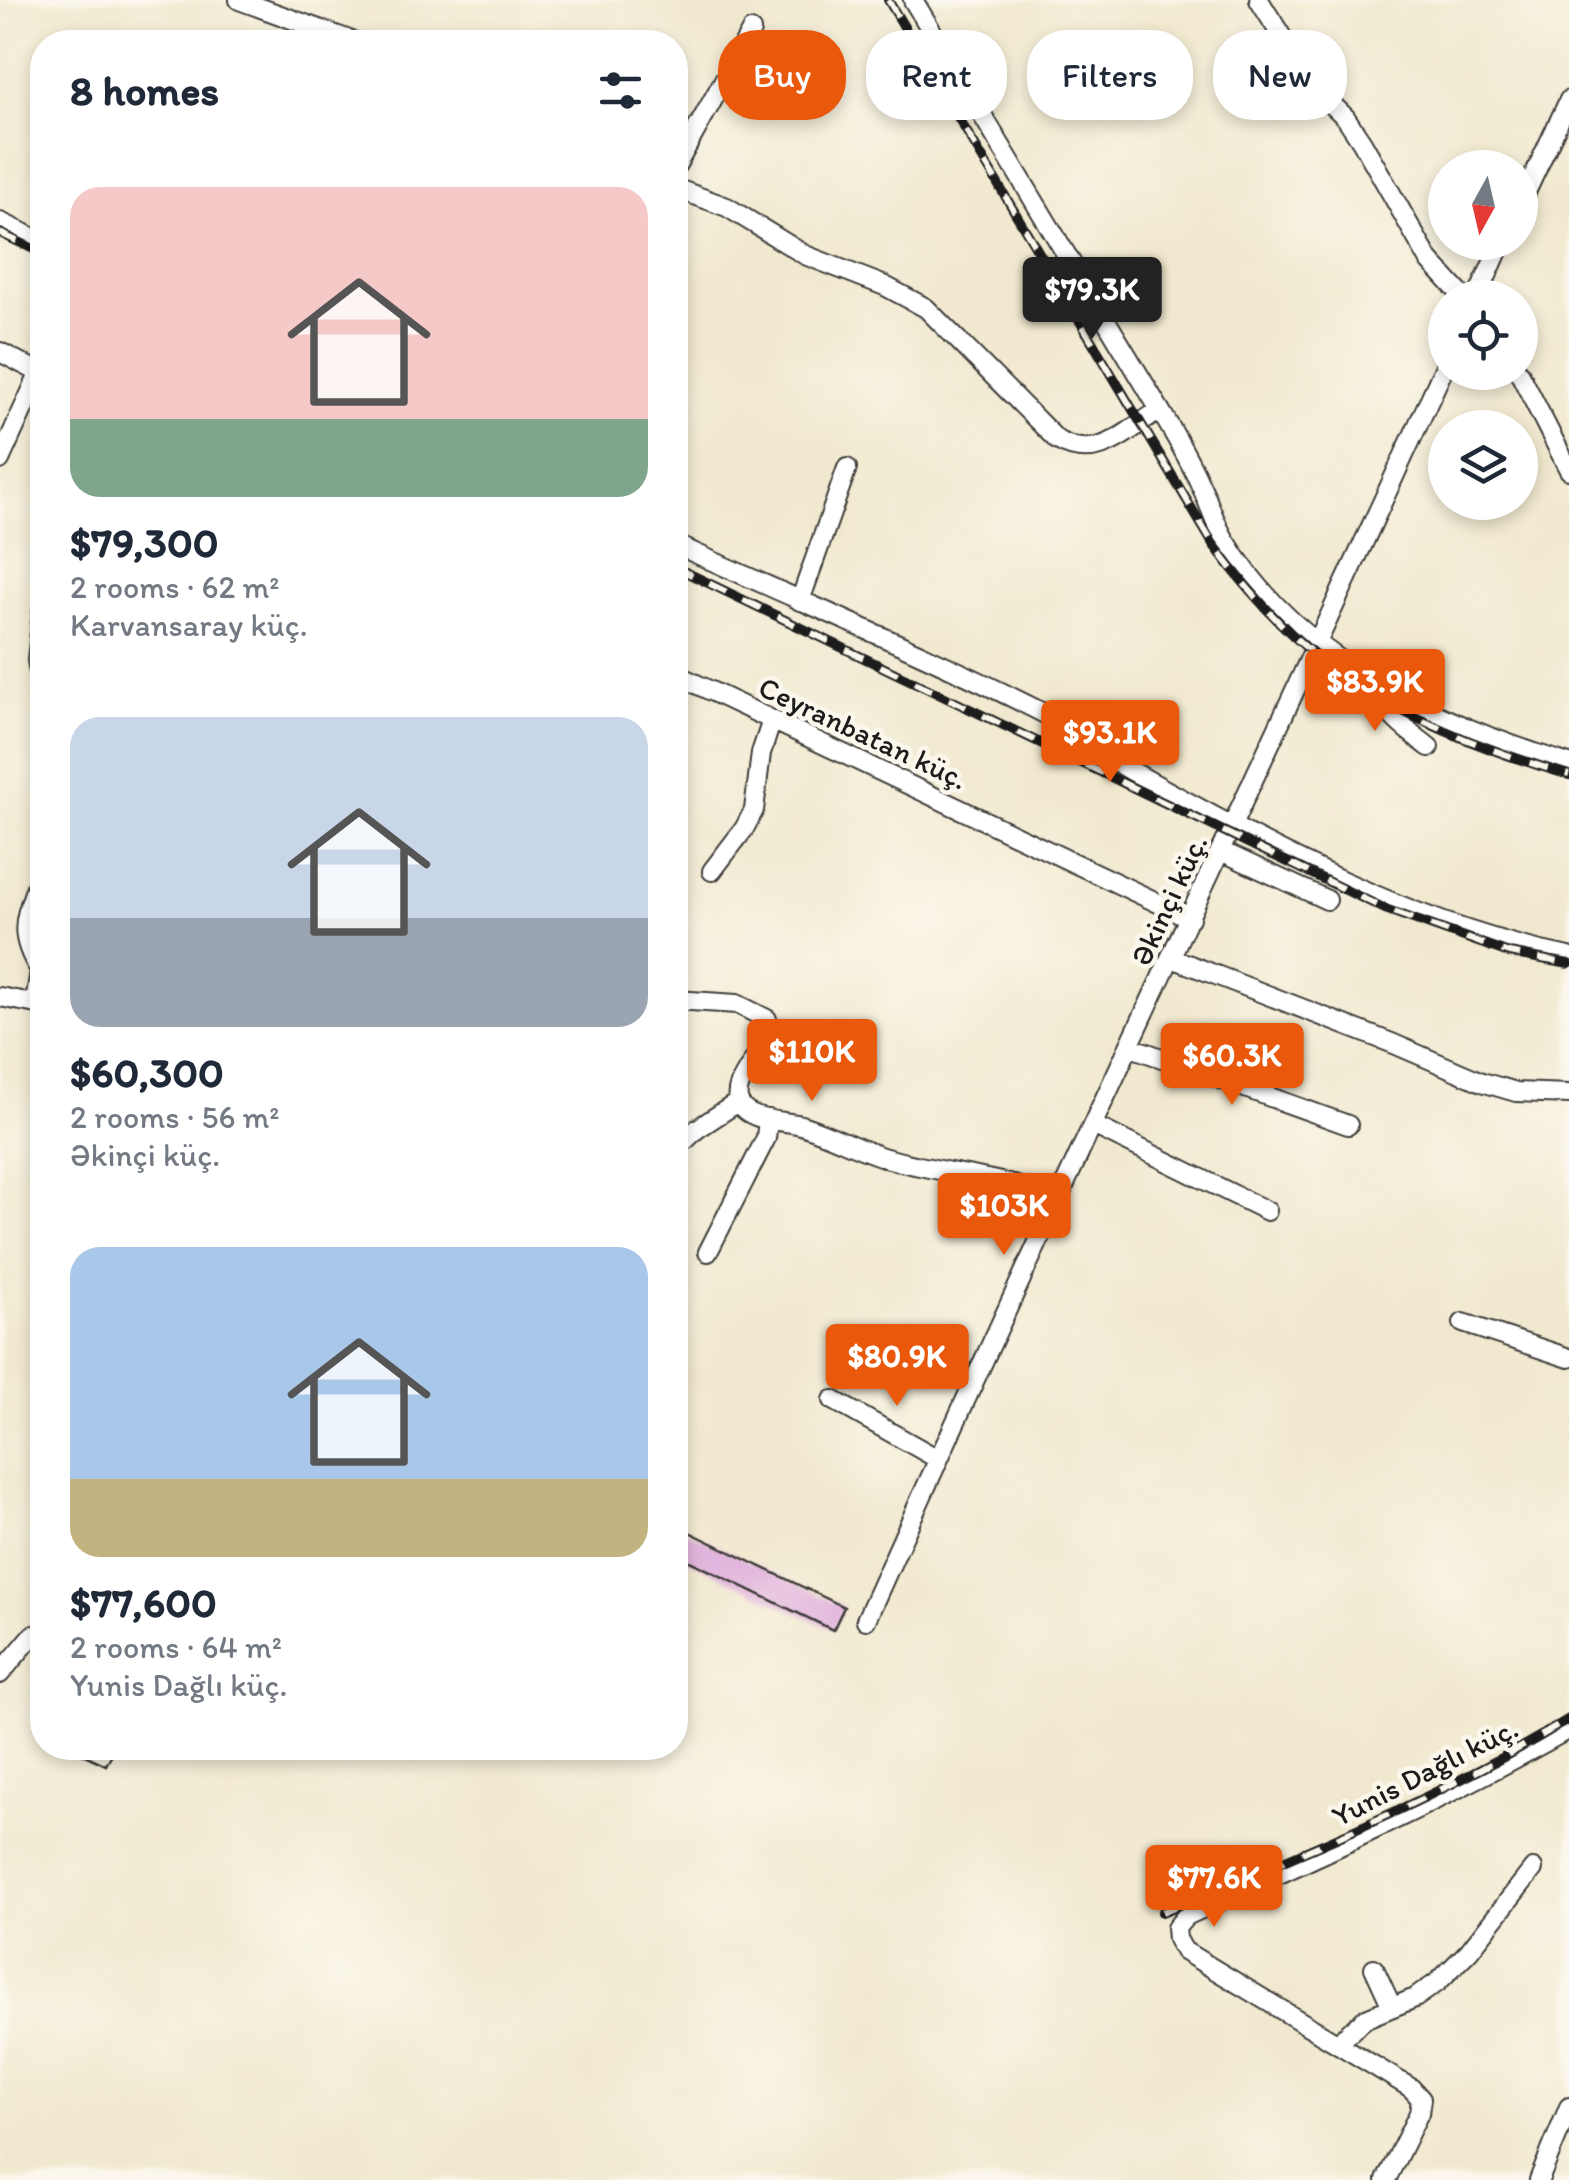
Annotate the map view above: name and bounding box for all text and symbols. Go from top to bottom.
chip: Buy [718,30,846,120]
chip: Rent [866,30,1007,120]
chip: Filters [1027,30,1193,120]
chip: New [1213,30,1347,120]
icon: filters [593,63,648,118]
text: 8 homes [70,65,219,116]
north arrow [1428,150,1538,260]
map controls [1428,150,1538,520]
icon: home [269,252,449,432]
pin: $79.3K [1011,257,1173,342]
text: $79.3K [1045,270,1139,308]
button: locate [1428,280,1538,390]
button: layers [1428,410,1538,520]
text: $79,300 [70,517,219,568]
text: 2 rooms · 62 m² [70,568,279,606]
text: Karvansaray küç. [70,606,308,644]
pin: $83.9K [1294,649,1456,734]
text: $83.9K [1327,662,1423,700]
street label: Ceyranbatan küç. [753,668,973,797]
pin: $93.1K [1029,700,1191,785]
text: $93.1K [1063,713,1157,751]
icon: home [269,782,449,962]
street label: Əkinçi küç. [1122,828,1215,971]
pin: $110K [742,1019,882,1104]
pin: $60.3K [1151,1023,1313,1108]
text: $110K [769,1032,855,1070]
text: $60.3K [1183,1036,1281,1074]
text: $60,300 [70,1047,224,1098]
text: 2 rooms · 56 m² [70,1098,279,1136]
text: Əkinçi küç. [70,1136,220,1174]
pin: $103K [934,1173,1074,1258]
text: $103K [960,1186,1048,1224]
icon: home [269,1312,449,1492]
pin: $80.9K [816,1324,978,1409]
text: $80.9K [848,1337,946,1375]
text: $77,600 [70,1577,217,1628]
text: 2 rooms · 64 m² [70,1628,282,1666]
text: Yunis Dağlı küç. [70,1666,287,1704]
street label: Yunis Dağlı küç. [1326,1709,1524,1834]
pin: $77.6K [1133,1845,1295,1930]
text: $77.6K [1167,1858,1261,1896]

